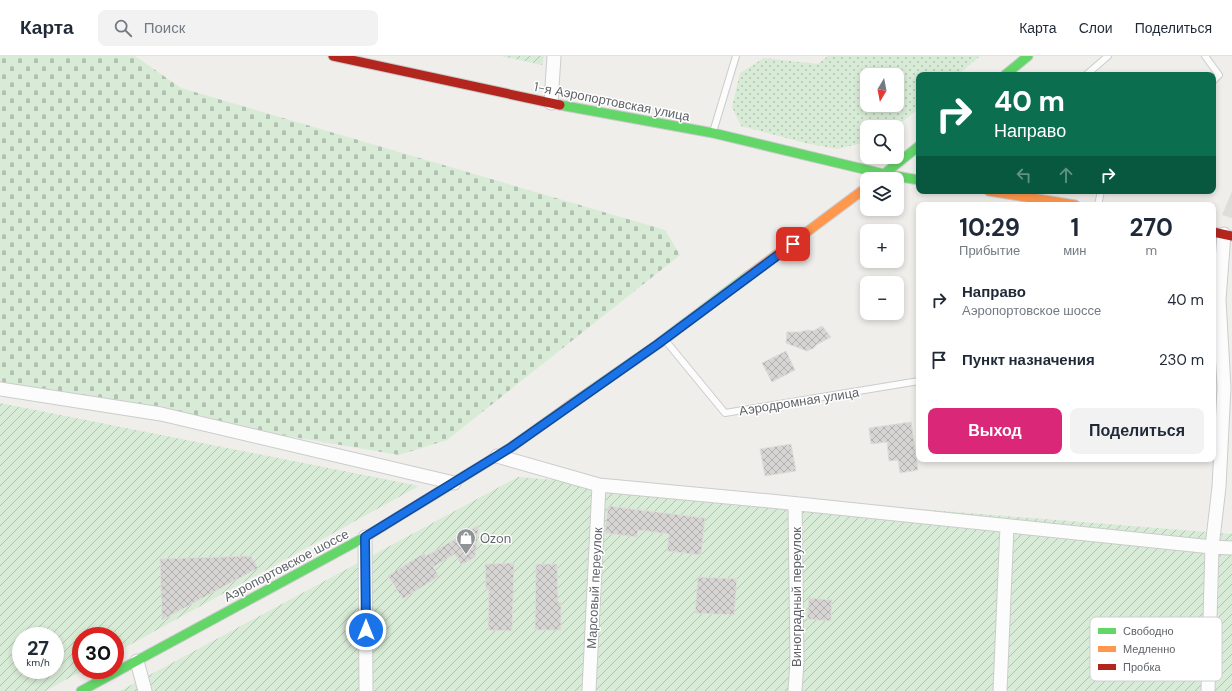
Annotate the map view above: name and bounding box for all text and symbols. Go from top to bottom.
search box [98,10,378,46]
text: Карта [20,15,74,40]
icon: search [112,17,134,39]
text: Поиск [144,18,185,38]
text: Карта [1019,19,1057,37]
text: Слои [1079,19,1113,37]
text: Поделиться [1135,19,1212,37]
north arrow [860,68,904,112]
map controls [860,68,904,320]
street label: 1-я Аэропортовская улица [532,78,692,125]
text: 40 m [994,83,1065,120]
icon: right [928,88,980,140]
text: Направо [994,119,1066,143]
button: search [860,120,904,164]
icon: left [1013,164,1035,186]
icon: ahead [1055,164,1077,186]
icon: right [1097,164,1119,186]
button: layers [860,172,904,216]
text: 10:29 [959,212,1020,243]
text: 1 [1070,212,1079,243]
text: 270 [1130,212,1173,243]
button: + [860,224,904,268]
pin [776,227,810,261]
icon: arrive [782,233,804,255]
text: Прибытие [959,242,1020,259]
text: мин [1063,242,1087,259]
text: m [1145,242,1157,259]
button: − [860,276,904,320]
text: Направо [962,282,1026,302]
icon: right [928,289,950,311]
text: 40 m [1167,290,1204,310]
text: Аэропортовское шоссе [962,302,1101,319]
icon: arrive [928,349,950,371]
text: Пункт назначения [962,350,1095,370]
text: 230 m [1159,350,1204,370]
street label: Аэродромная улица [738,383,861,419]
button: Выход [928,408,1062,454]
button: Поделиться [1070,408,1204,454]
street label: Аэропортовское шоссе [221,525,352,606]
street label: Марсовый переулок [583,526,606,649]
shop icon: Ozon [455,527,477,555]
street label: Виноградный переулок [788,527,805,667]
place label: Ozon [480,530,511,547]
position arrow [345,609,387,651]
legend [1090,617,1222,681]
text: Свободно [1123,624,1174,638]
speed limit sign: 30 [72,627,124,679]
text: 27 [27,635,49,661]
text: Медленно [1123,642,1175,656]
text: km/h [26,656,50,669]
text: Пробка [1123,660,1161,674]

